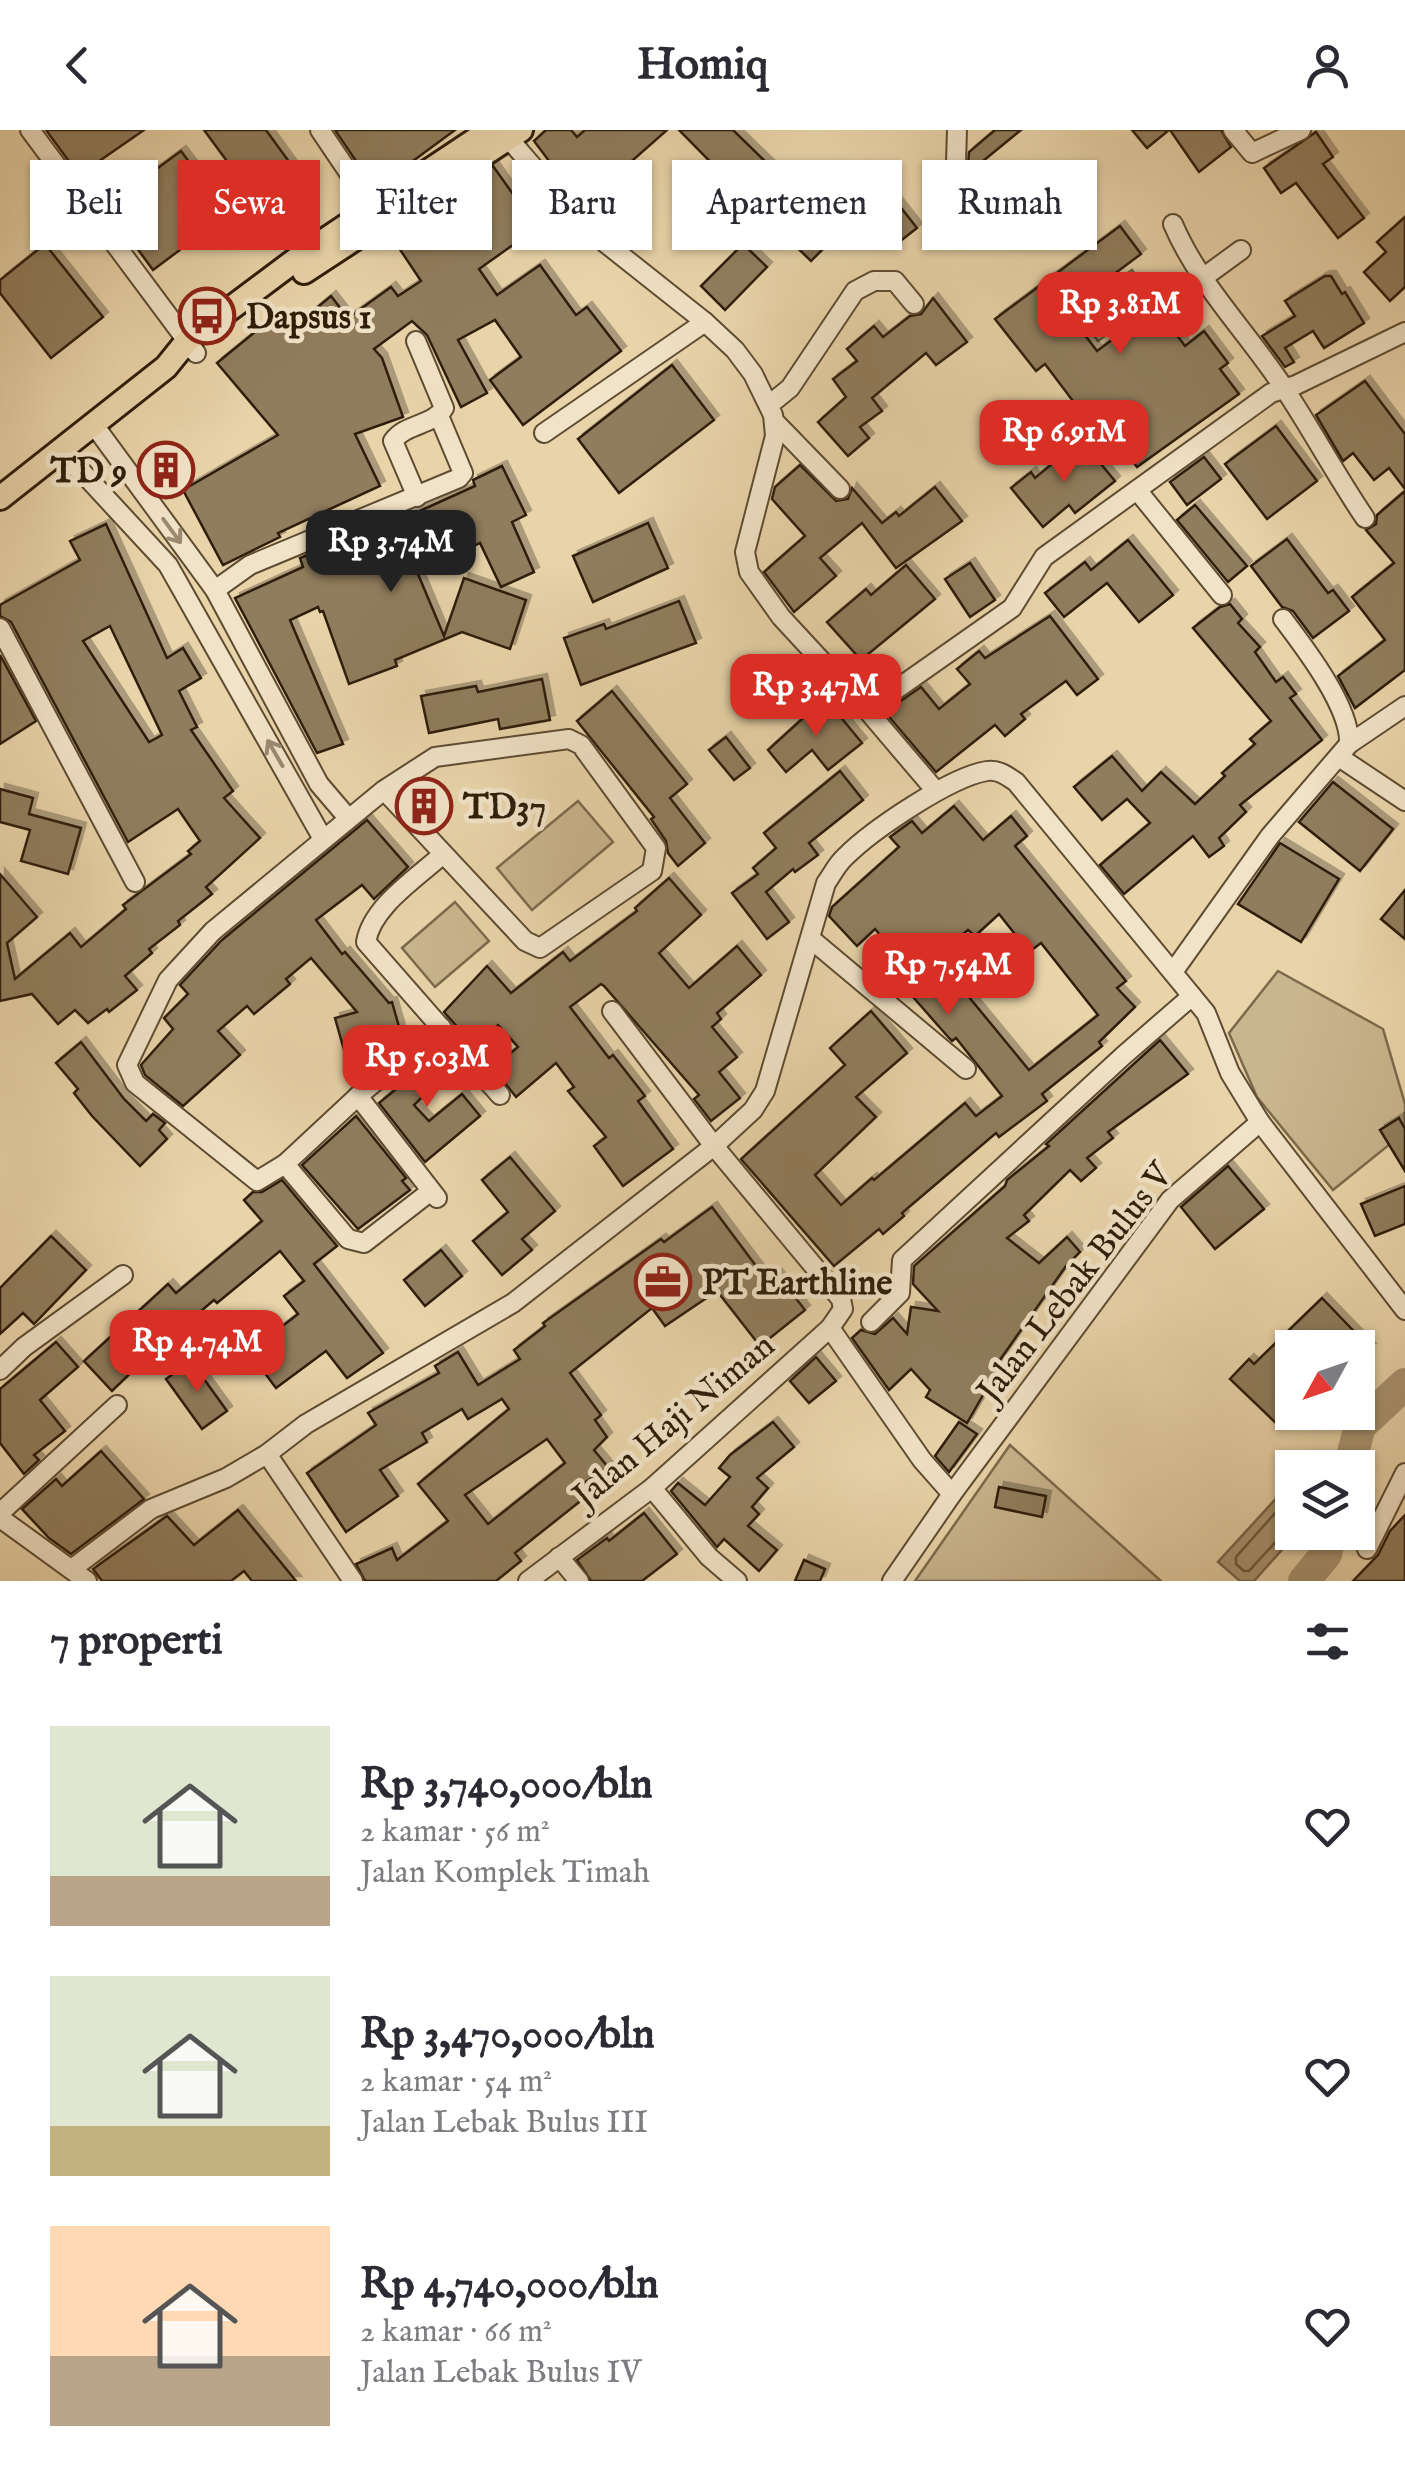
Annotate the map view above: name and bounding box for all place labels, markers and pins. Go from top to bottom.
pin: Rp 3.81M [1017,272,1223,357]
bus stop icon: Dapsus 1 [177,286,237,346]
place label: Dapsus 1 [246,296,372,341]
pin: Rp 6.91M [961,400,1167,485]
building icon: TD 9 [136,440,196,500]
place label: TD 9 [50,450,127,495]
pin: Rp 3.74M [288,510,494,595]
pin: Rp 3.47M [713,654,919,739]
building icon: TD37 [394,776,454,836]
place label: TD37 [462,786,546,831]
pin: Rp 7.54M [845,933,1051,1018]
pin: Rp 5.03M [324,1025,530,1110]
office icon: PT Earthline [633,1252,693,1312]
place label: PT Earthline [702,1262,892,1307]
pin: Rp 4.74M [94,1310,300,1395]

